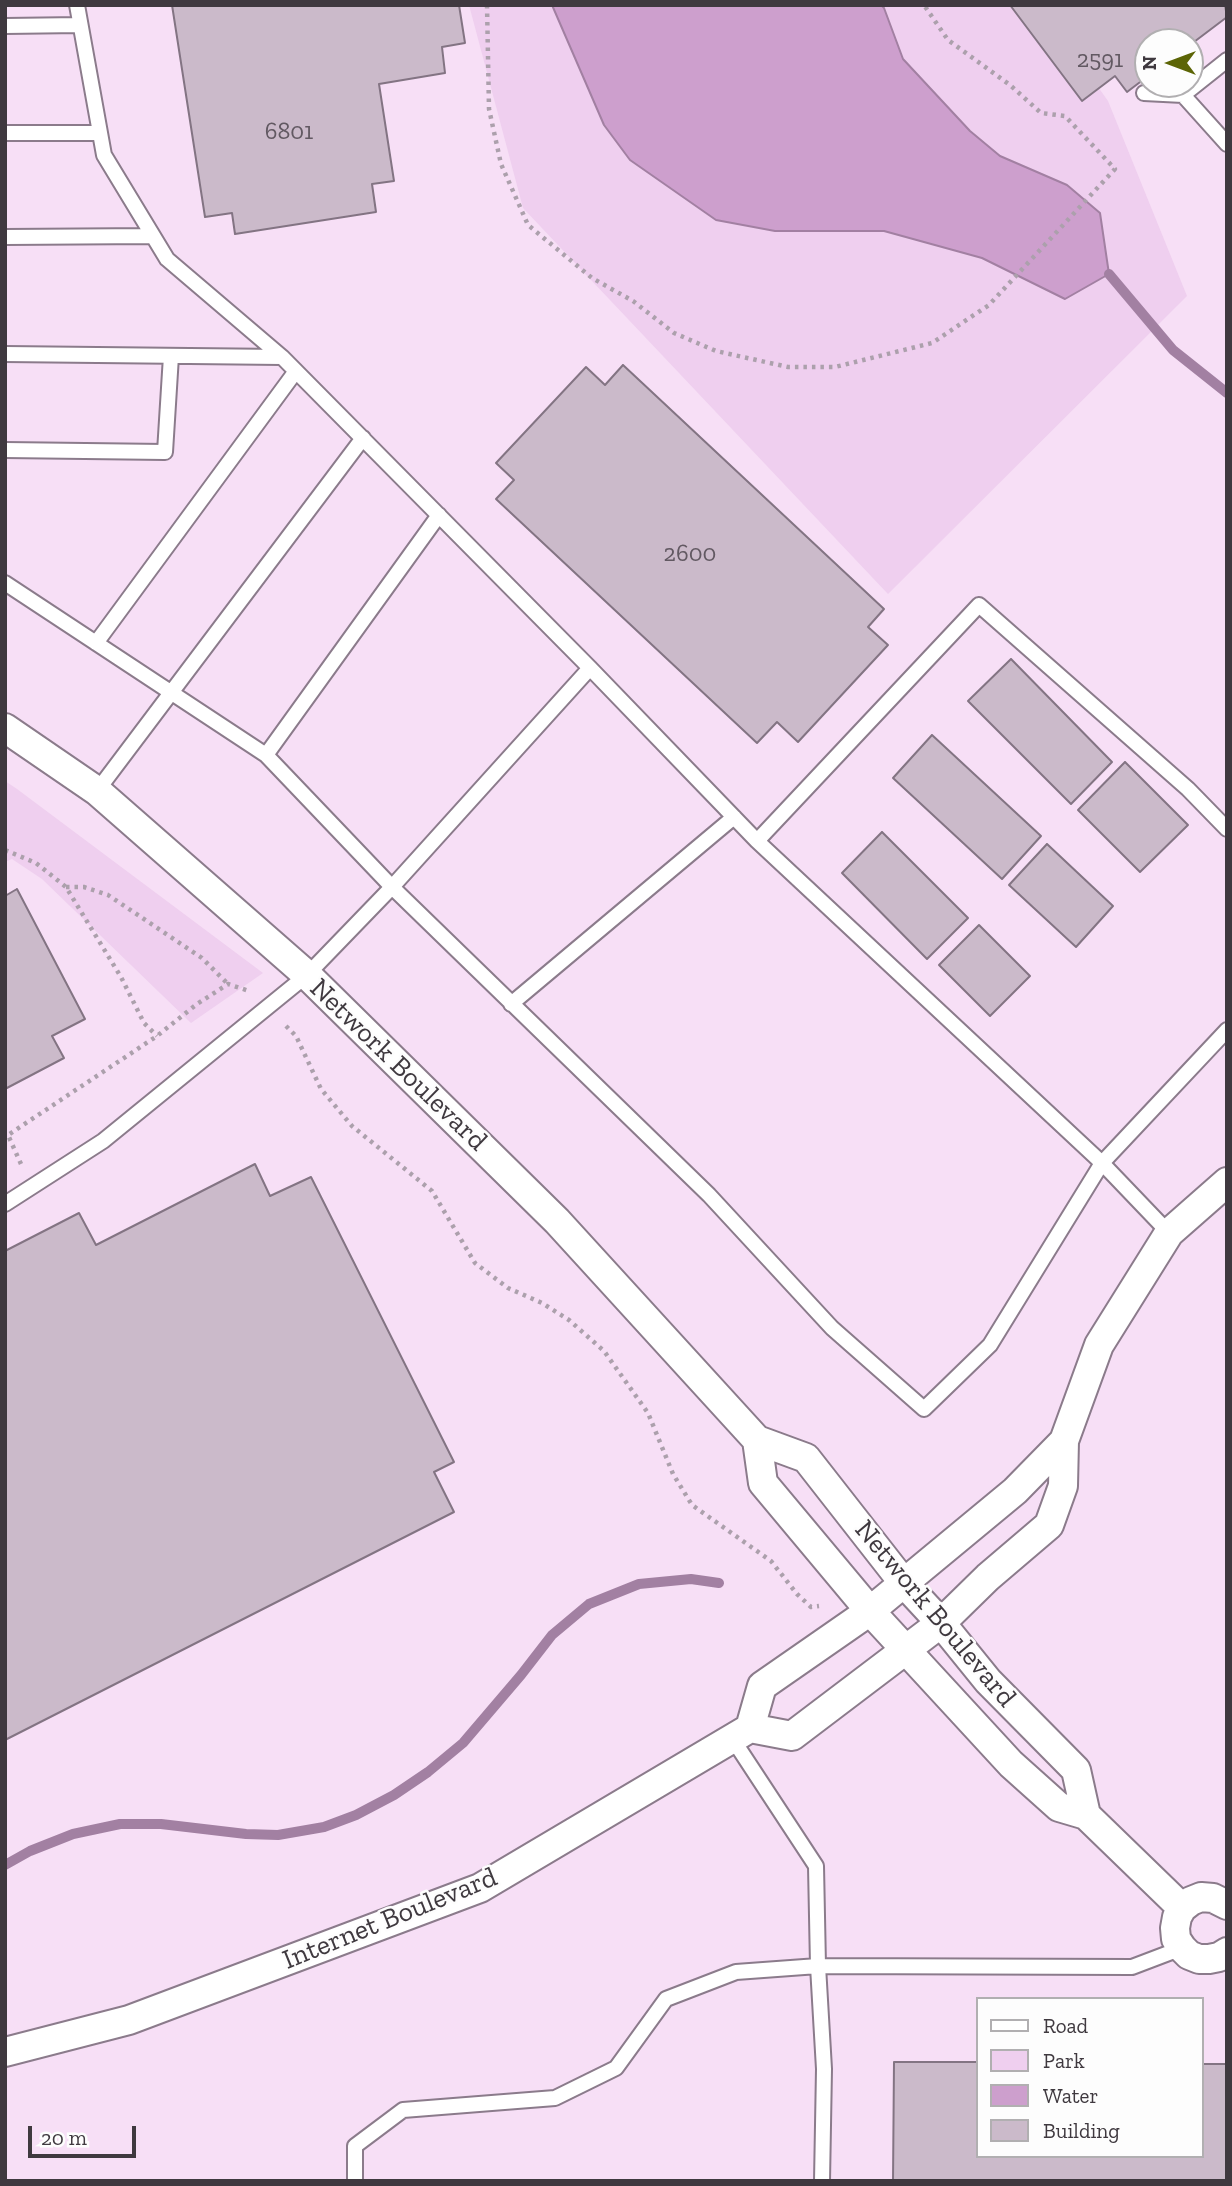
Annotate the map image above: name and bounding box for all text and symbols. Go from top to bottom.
north arrow [1134,28,1204,98]
house number: 2591 [1077,46,1123,74]
text: N [1138,56,1161,70]
house number: 6801 [265,118,313,146]
house number: 2600 [664,540,716,568]
street label: Network Boulevard [302,972,494,1158]
street label: Network Boulevard [847,1514,1023,1714]
street label: Internet Boulevard [278,1861,502,1977]
legend [976,1997,1204,2158]
text: Road [1043,2013,1088,2038]
text: Park [1043,2048,1085,2073]
text: Water [1043,2083,1098,2108]
scale bar [32,2112,140,2156]
text: Building [1043,2118,1120,2143]
text: 20 m [41,2125,87,2150]

